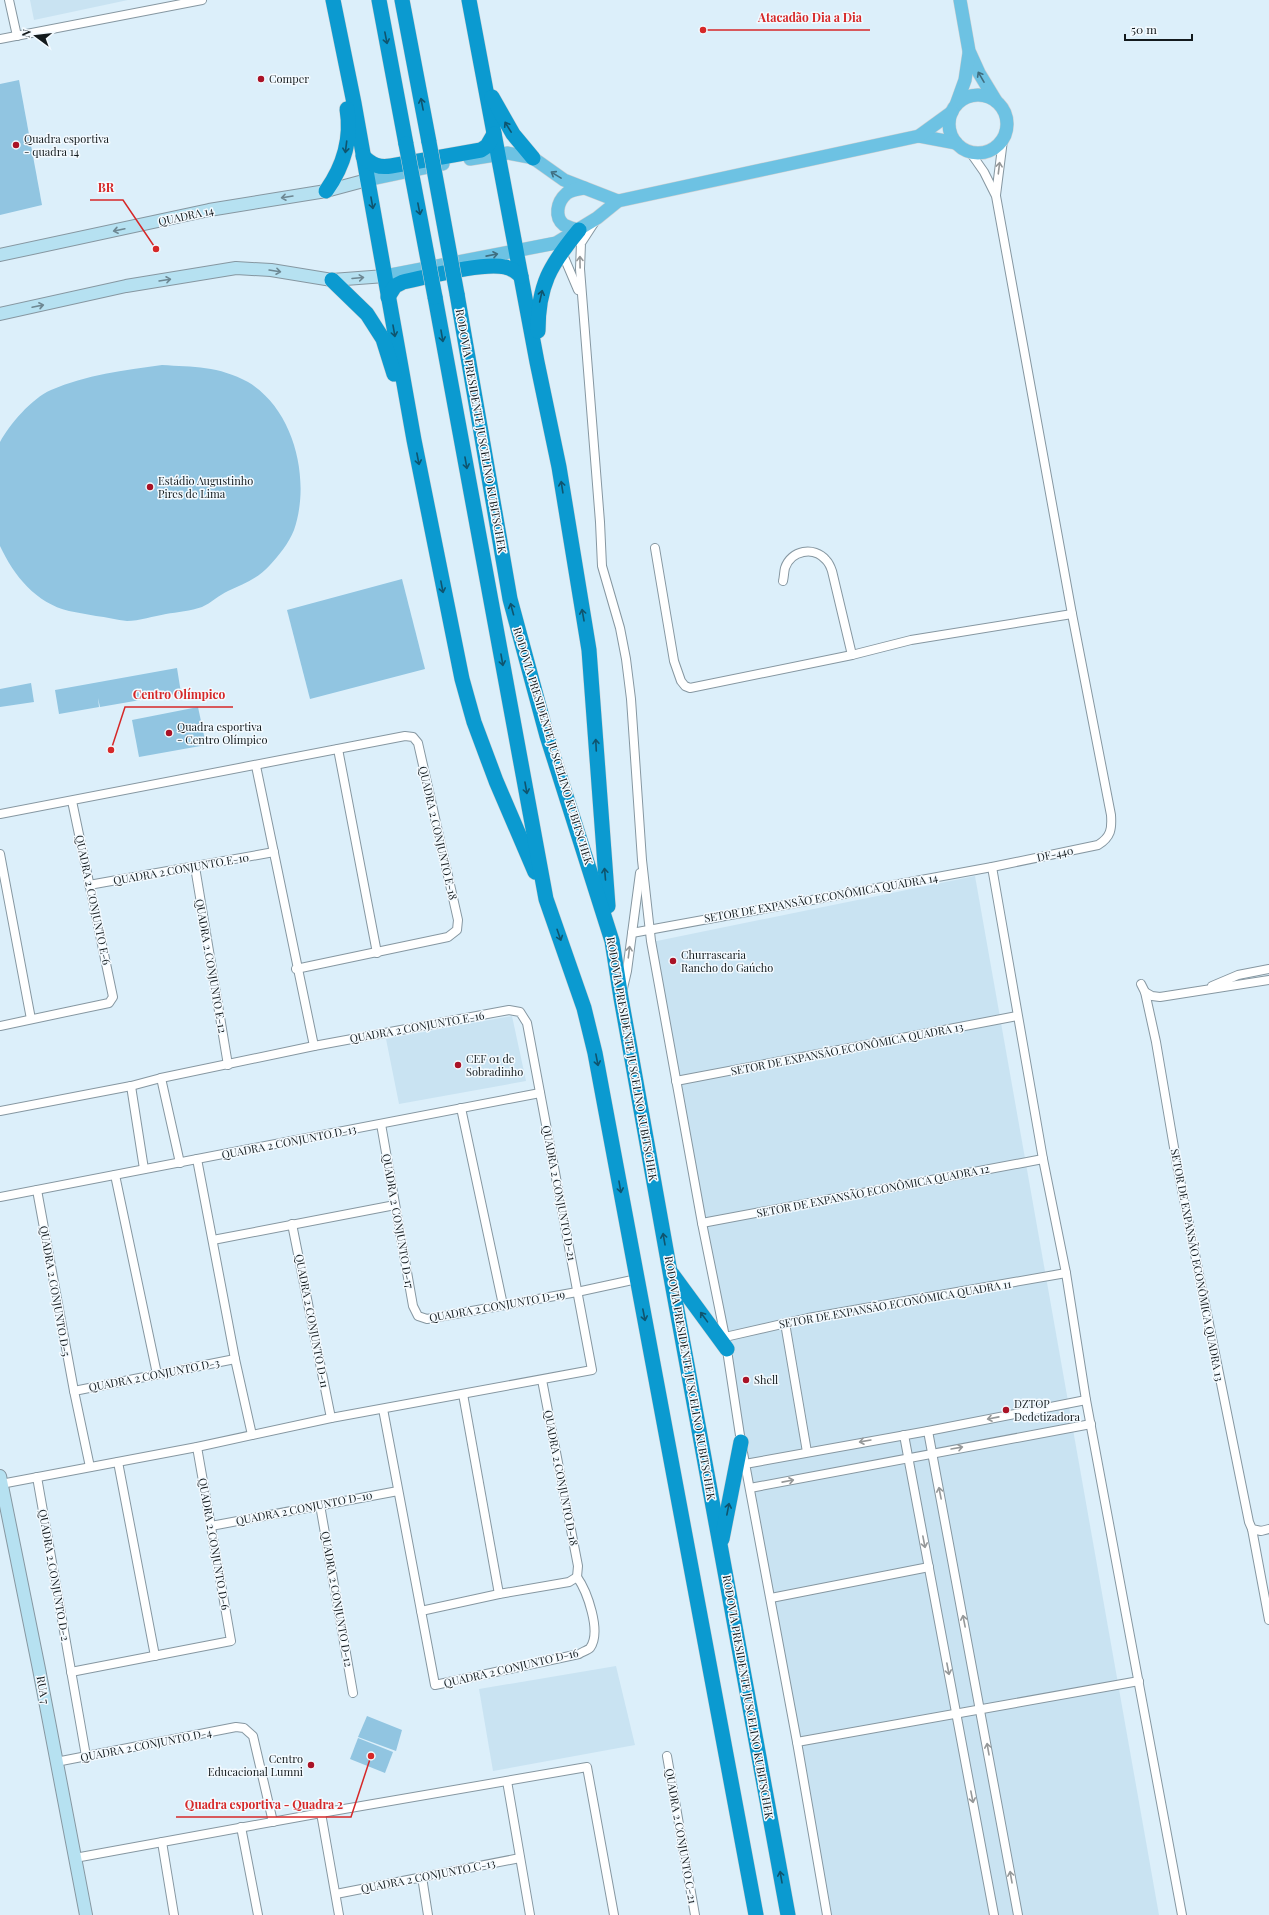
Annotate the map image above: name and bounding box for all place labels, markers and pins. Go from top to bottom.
callout: Atacadão Dia a Dia [750,6,870,30]
place label: Comper [269,71,309,86]
marker: Comper [256,74,266,84]
place label: Quadra esportiva - quadra 14 [24,131,110,159]
marker: Quadra esportiva - quadra 14 [11,140,21,150]
callout: BR [90,176,123,200]
place label: Estádio Augustinho Pires de Lima [158,473,253,501]
marker: Estádio Augustinho Pires de Lima [145,482,155,492]
callout: Centro Olímpico [125,683,233,707]
place label: Quadra esportiva - Centro Olímpico [177,719,267,747]
marker: Quadra esportiva - Centro Olímpico [164,728,174,738]
place label: Churrascaria Rancho do Gaúcho [681,947,773,975]
marker: Churrascaria Rancho do Gaúcho [668,956,678,966]
place label: CEF 01 de Sobradinho [466,1051,523,1079]
marker: CEF 01 de Sobradinho [453,1060,463,1070]
place label: Shell [754,1372,778,1387]
marker: Shell [741,1375,751,1385]
place label: DZTOP Dedetizadora [1014,1396,1081,1424]
marker: DZTOP Dedetizadora [1001,1405,1011,1415]
place label: Centro Educacional Lumni [208,1751,303,1779]
marker: Centro Educacional Lumni [306,1760,316,1770]
callout: Quadra esportiva - Quadra 2 [176,1793,351,1817]

